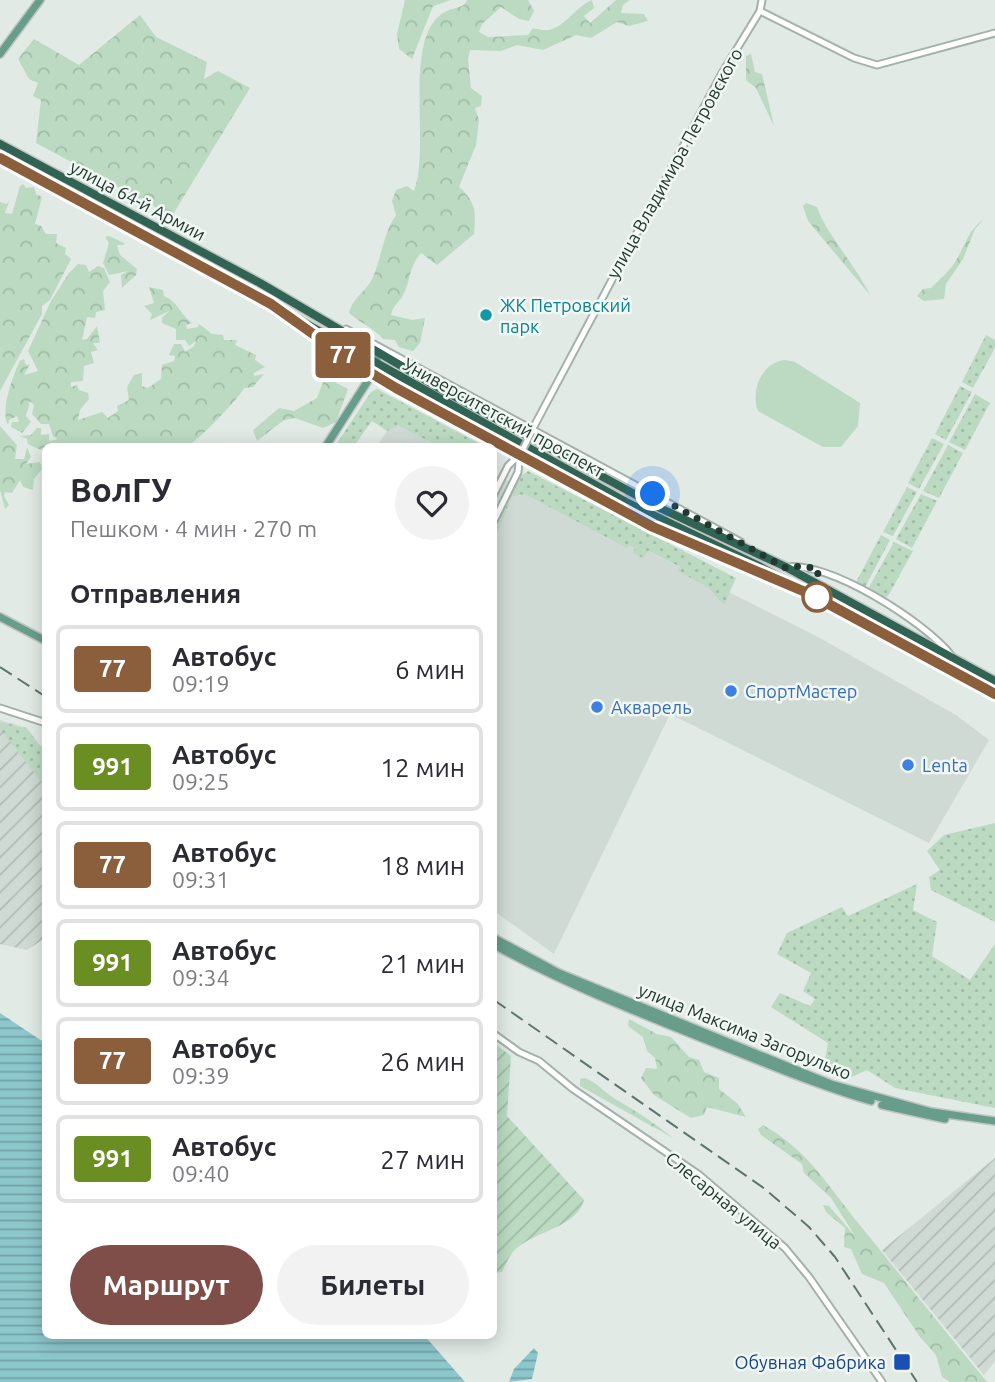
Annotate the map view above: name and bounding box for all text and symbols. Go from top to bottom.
street label: улица Владимира Петровского [602,44,746,282]
street label: улица 64-й Армии [67,156,209,244]
place label: ЖК Петровский парк [500,295,631,336]
marker: ЖК Петровский парк [478,307,494,323]
line badge: 77 [312,332,374,378]
text: 77 [329,341,357,368]
street label: Университетский проспект [400,353,608,481]
button: heart [395,466,469,540]
text: ВолГУ [70,471,172,508]
your location [635,476,670,511]
text: Пешком · 4 мин · 270 m [70,516,317,541]
text: Отправления [70,579,241,608]
unlabelled marker [802,582,832,612]
text: Автобус [172,642,276,671]
text: 77 [99,655,126,682]
text: 6 мин [395,655,465,684]
text: 09:19 [172,671,230,696]
place label: СпортМастер [745,681,857,701]
marker: СпортМастер [723,683,739,699]
place label: Акварель [611,697,691,717]
marker: Акварель [589,699,605,715]
text: Автобус [172,740,276,769]
text: 991 [92,753,133,780]
text: 12 мин [380,753,465,782]
place label: Lenta [922,755,968,775]
marker: Lenta [900,757,916,773]
text: 09:25 [172,769,230,794]
text: Автобус [172,838,276,867]
text: 77 [99,851,126,878]
text: 18 мин [380,851,465,880]
text: 09:31 [172,867,230,892]
text: Автобус [172,936,276,965]
text: 991 [92,949,133,976]
text: 21 мин [380,949,465,978]
text: 09:34 [172,965,230,990]
street label: улица Максима Загорулько [636,979,854,1083]
text: Автобус [172,1034,276,1063]
text: 77 [99,1047,126,1074]
text: 26 мин [380,1047,465,1076]
text: 09:39 [172,1063,230,1088]
text: Автобус [172,1132,276,1161]
text: 991 [92,1145,133,1172]
text: 27 мин [380,1145,465,1174]
street label: Слесарная улица [662,1147,786,1253]
text: 09:40 [172,1161,230,1186]
button: Маршрут [70,1245,263,1325]
button: Билеты [277,1245,469,1325]
place label: Обувная Фабрика [734,1352,886,1372]
marker: Обувная Фабрика [892,1352,912,1372]

